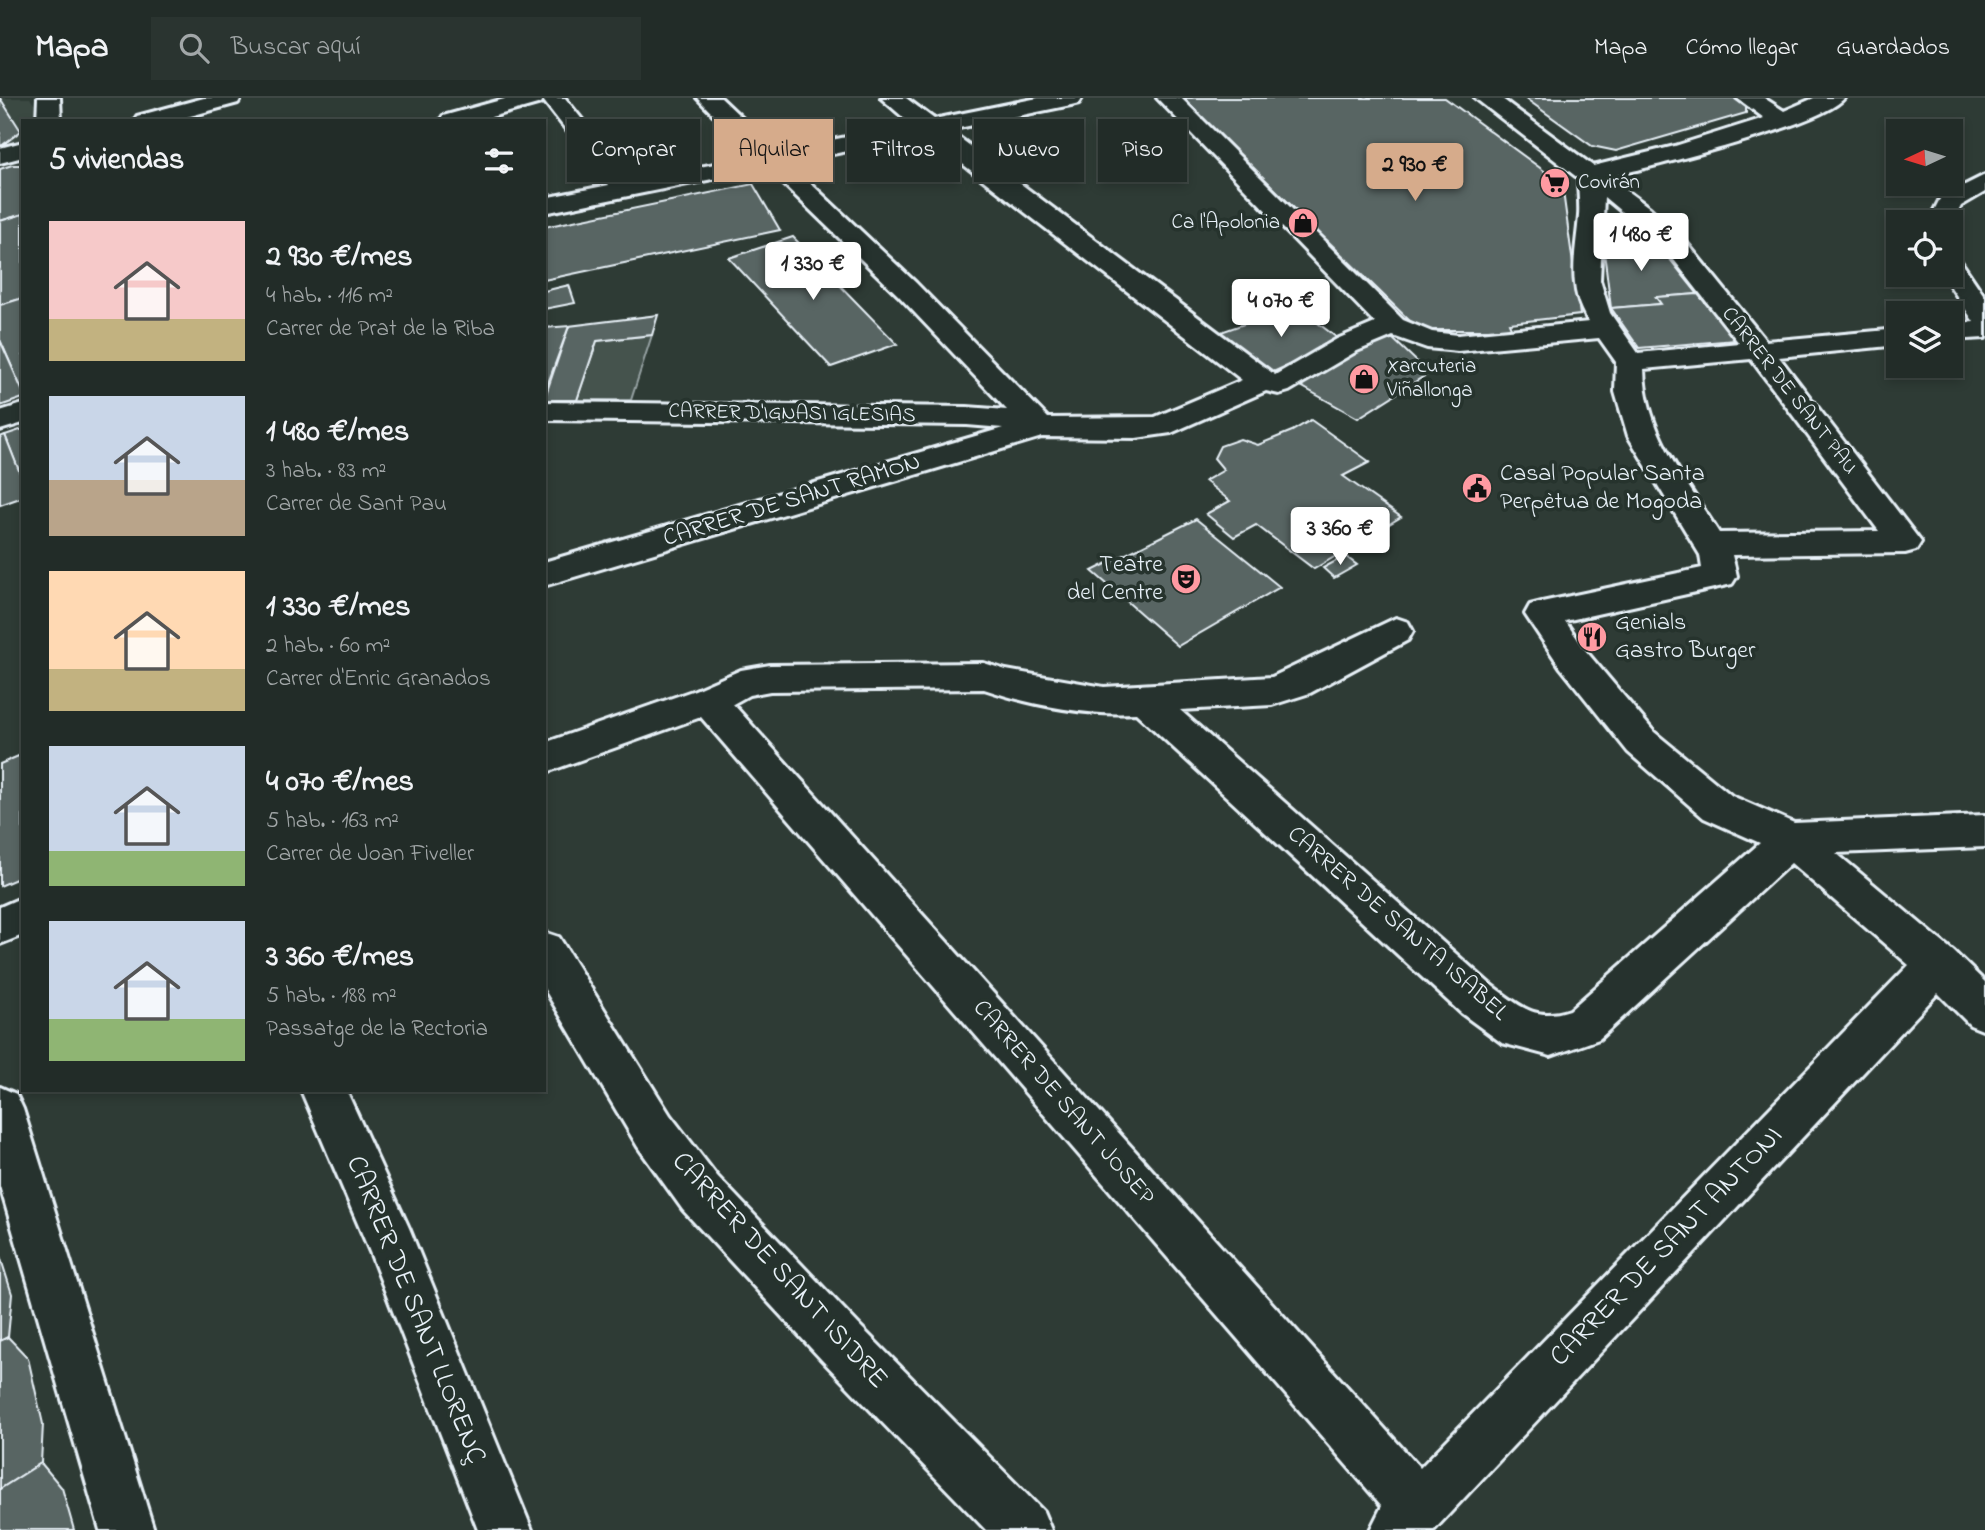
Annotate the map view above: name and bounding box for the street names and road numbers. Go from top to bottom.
street label: CARRER DE SANT PAU [1714,301,1864,481]
street label: CARRER D'IGNASI IGLESIAS [668,397,916,431]
street label: CARRER DE SANT RAMON [659,445,925,557]
street label: CARRER DE SANTA ISABEL [1279,818,1515,1030]
street label: CARRER DE SANT JOSEP [964,992,1163,1214]
street label: CARRER DE SANT ANTONI [1541,1117,1793,1377]
street label: CARRER DE SANT ISIDRE [661,1143,897,1399]
street label: CARRER DE SANT LLORENÇ [334,1150,496,1470]

